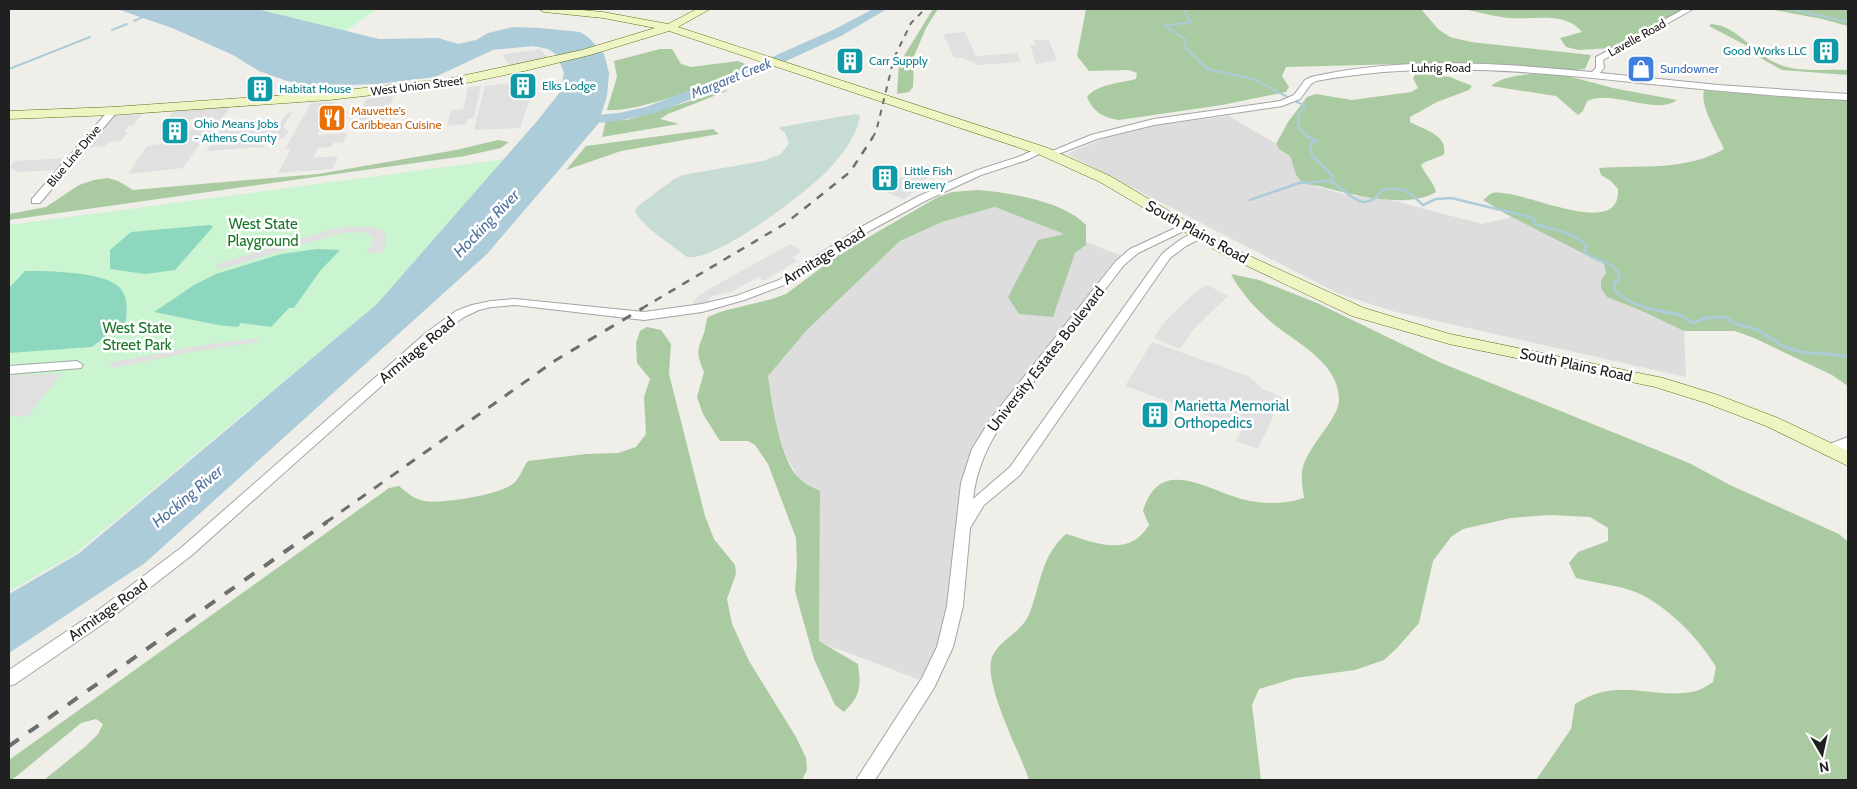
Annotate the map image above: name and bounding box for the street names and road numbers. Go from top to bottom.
street label: Lavelle Road [1605,15,1668,60]
street label: Luhrig Road [1411,60,1471,75]
street label: West Union Street [370,72,464,99]
street label: Blue Line Drive [43,122,104,190]
street label: South Plains Road [1143,196,1251,268]
street label: Armitage Road [780,224,868,288]
street label: University Estates Boulevard [984,283,1108,435]
street label: Armitage Road [375,313,459,387]
street label: South Plains Road [1518,344,1634,386]
street label: Armitage Road [65,575,151,645]

